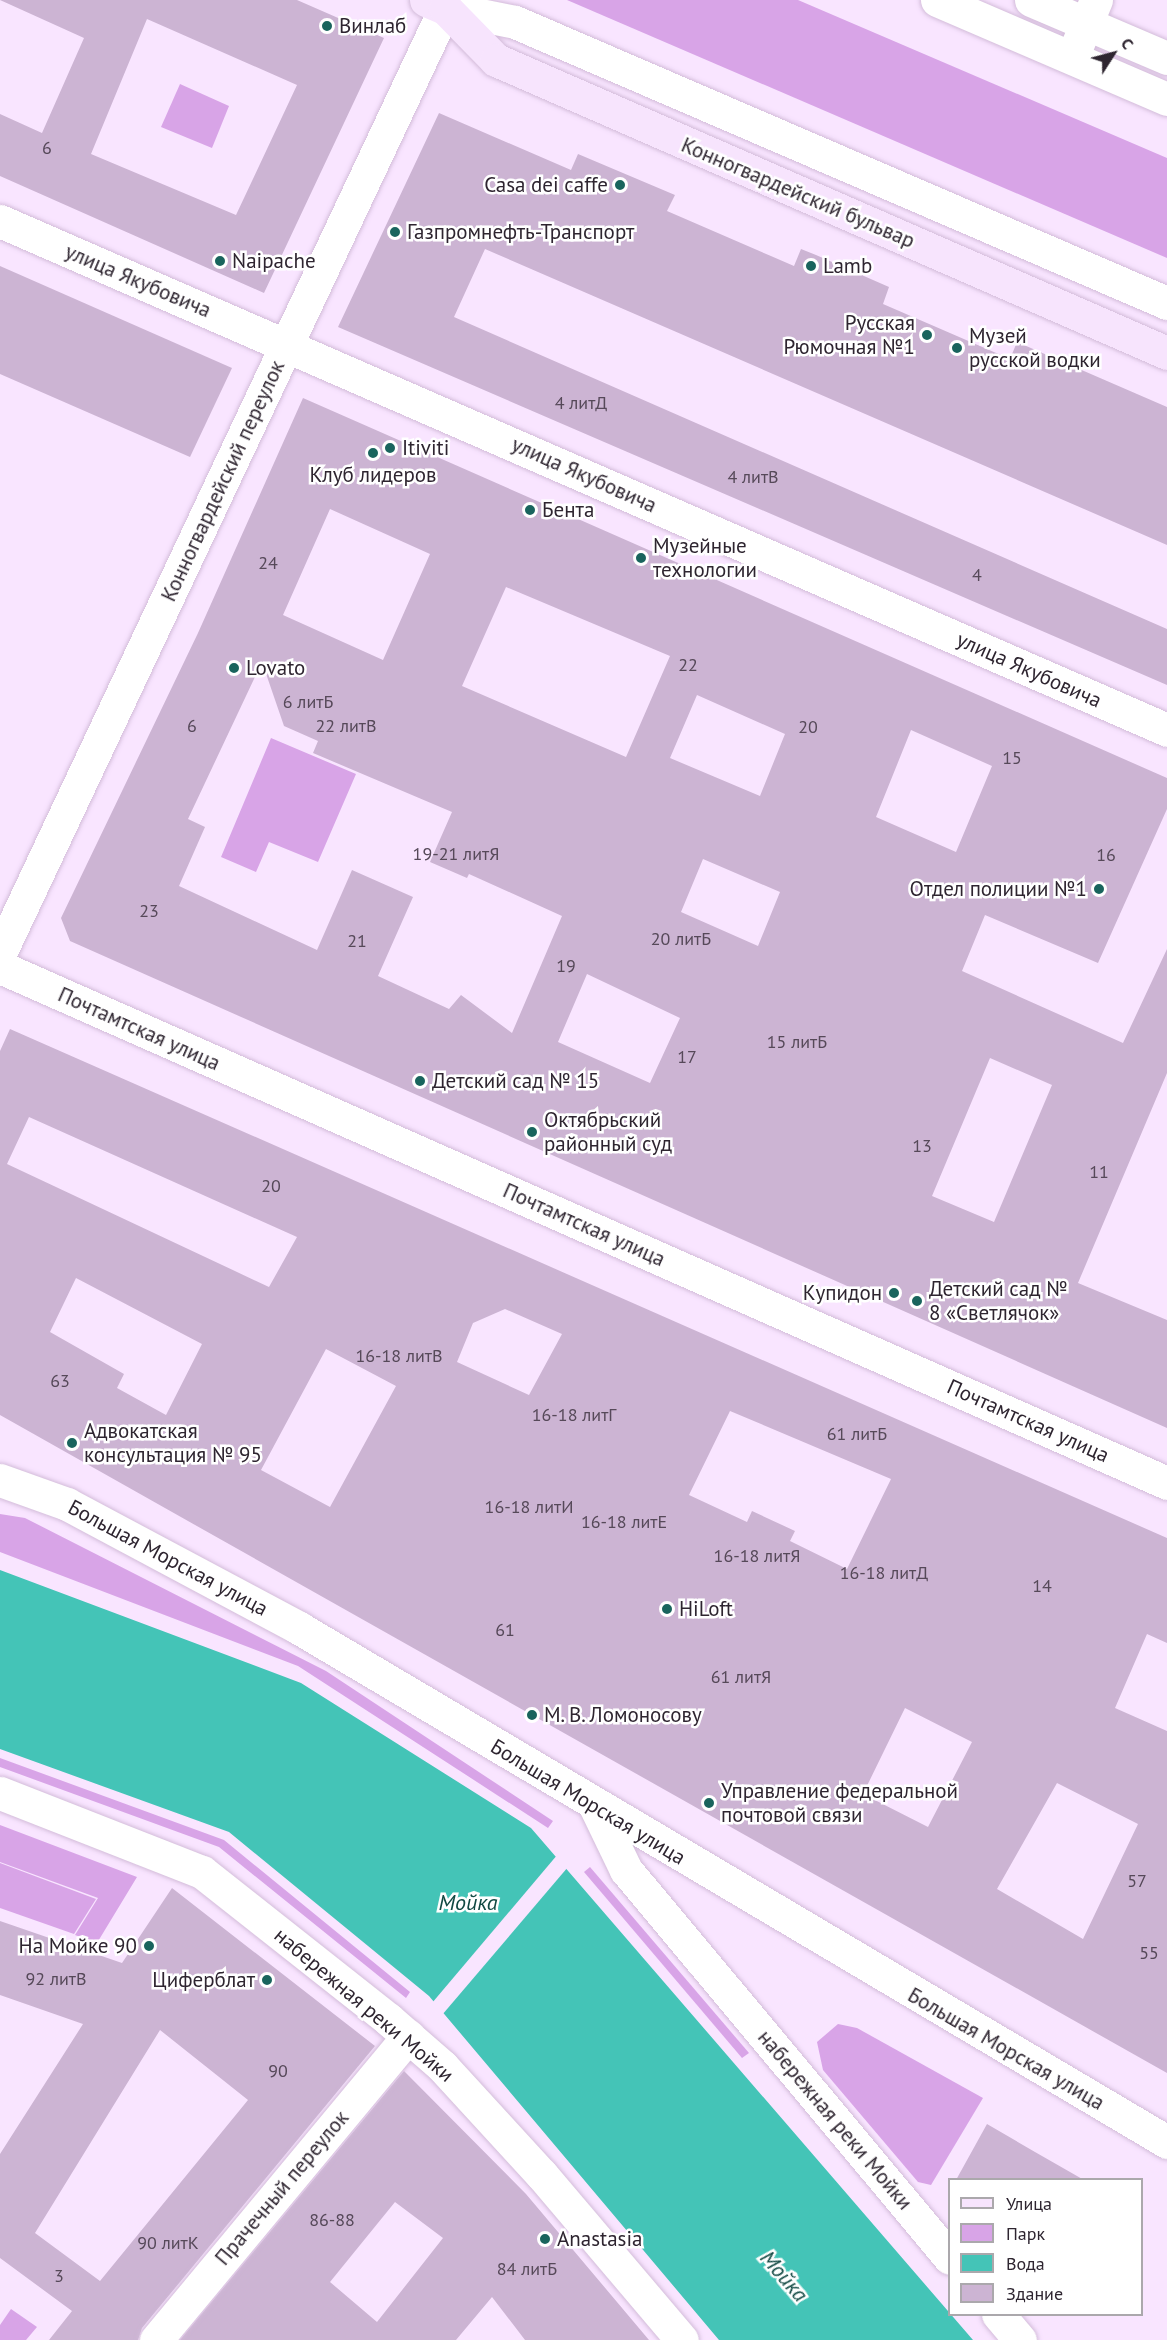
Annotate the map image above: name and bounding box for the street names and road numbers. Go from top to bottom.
street label: Конногвардейский бульвар [677,132,919,254]
street label: улица Якубовича [61,239,215,323]
street label: Конногвардейский переулок [156,357,290,605]
street label: улица Якубовича [508,432,660,518]
street label: улица Якубовича [953,627,1105,713]
street label: Почтамтская улица [54,982,224,1076]
street label: Почтамтская улица [499,1178,669,1272]
street label: Почтамтская улица [943,1374,1113,1468]
street label: Большая Морская улица [64,1495,272,1621]
street label: Большая Морская улица [486,1734,690,1870]
street label: набережная реки Мойки [269,1922,459,2088]
street label: Большая Морская улица [903,1982,1109,2116]
street label: набережная реки Мойки [752,2025,918,2215]
street label: Прачечный переулок [210,2106,354,2270]

